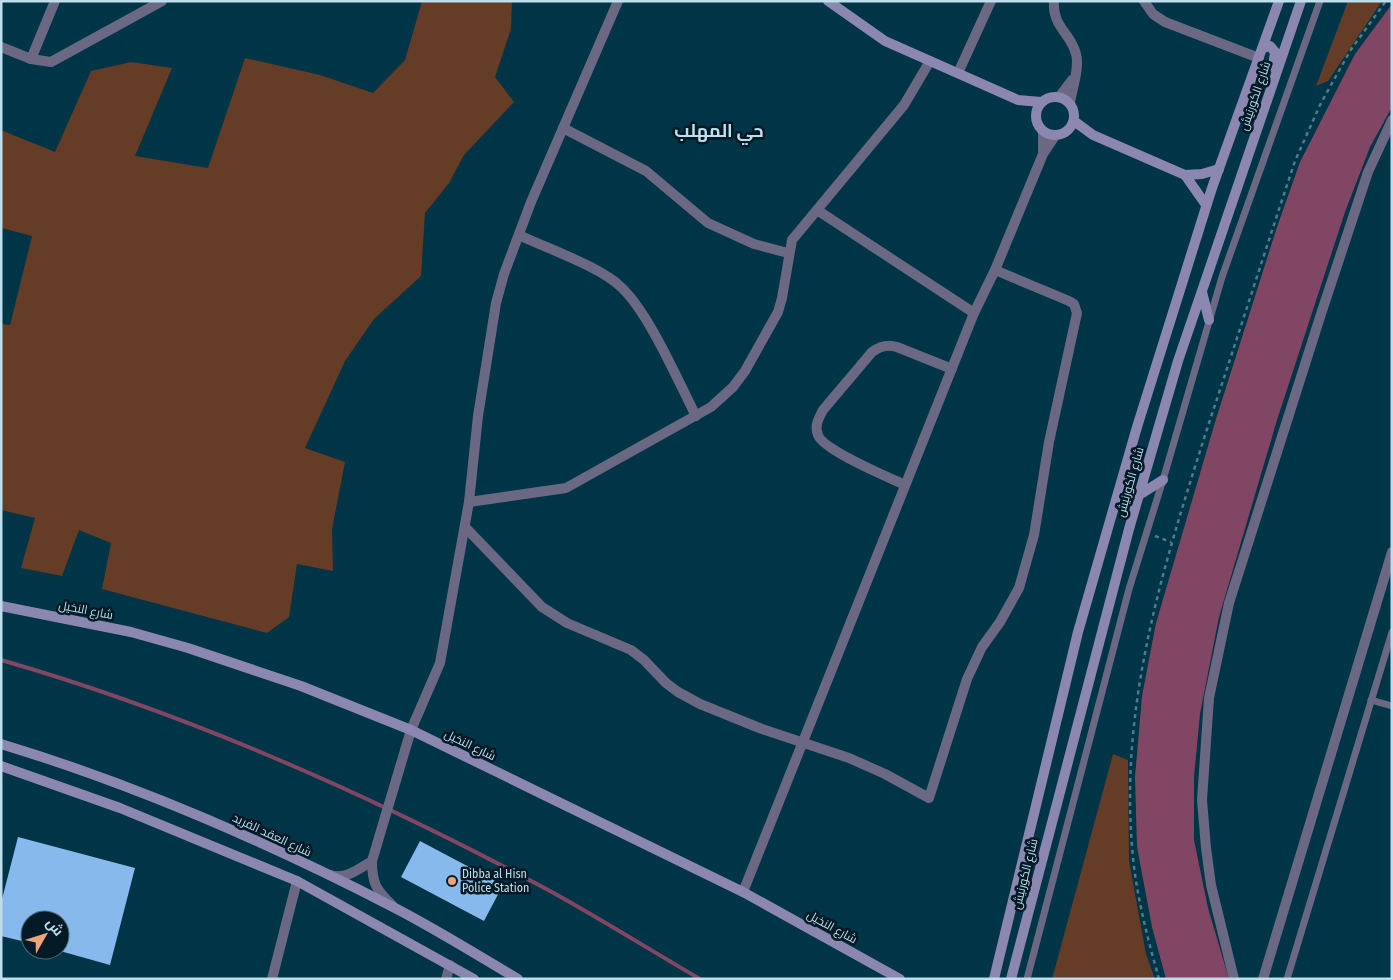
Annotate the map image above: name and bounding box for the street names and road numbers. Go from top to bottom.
street label: شارع الكورنيش [1237,59,1274,133]
street label: شارع الكورنيش [1113,445,1148,519]
street label: شارع النخيل [57,598,115,623]
street label: شارع النخيل [442,727,498,764]
street label: شارع العقد الفريد [230,811,314,860]
street label: شارع الكورنيش [1009,837,1042,911]
street label: شارع النخيل [804,907,860,947]

